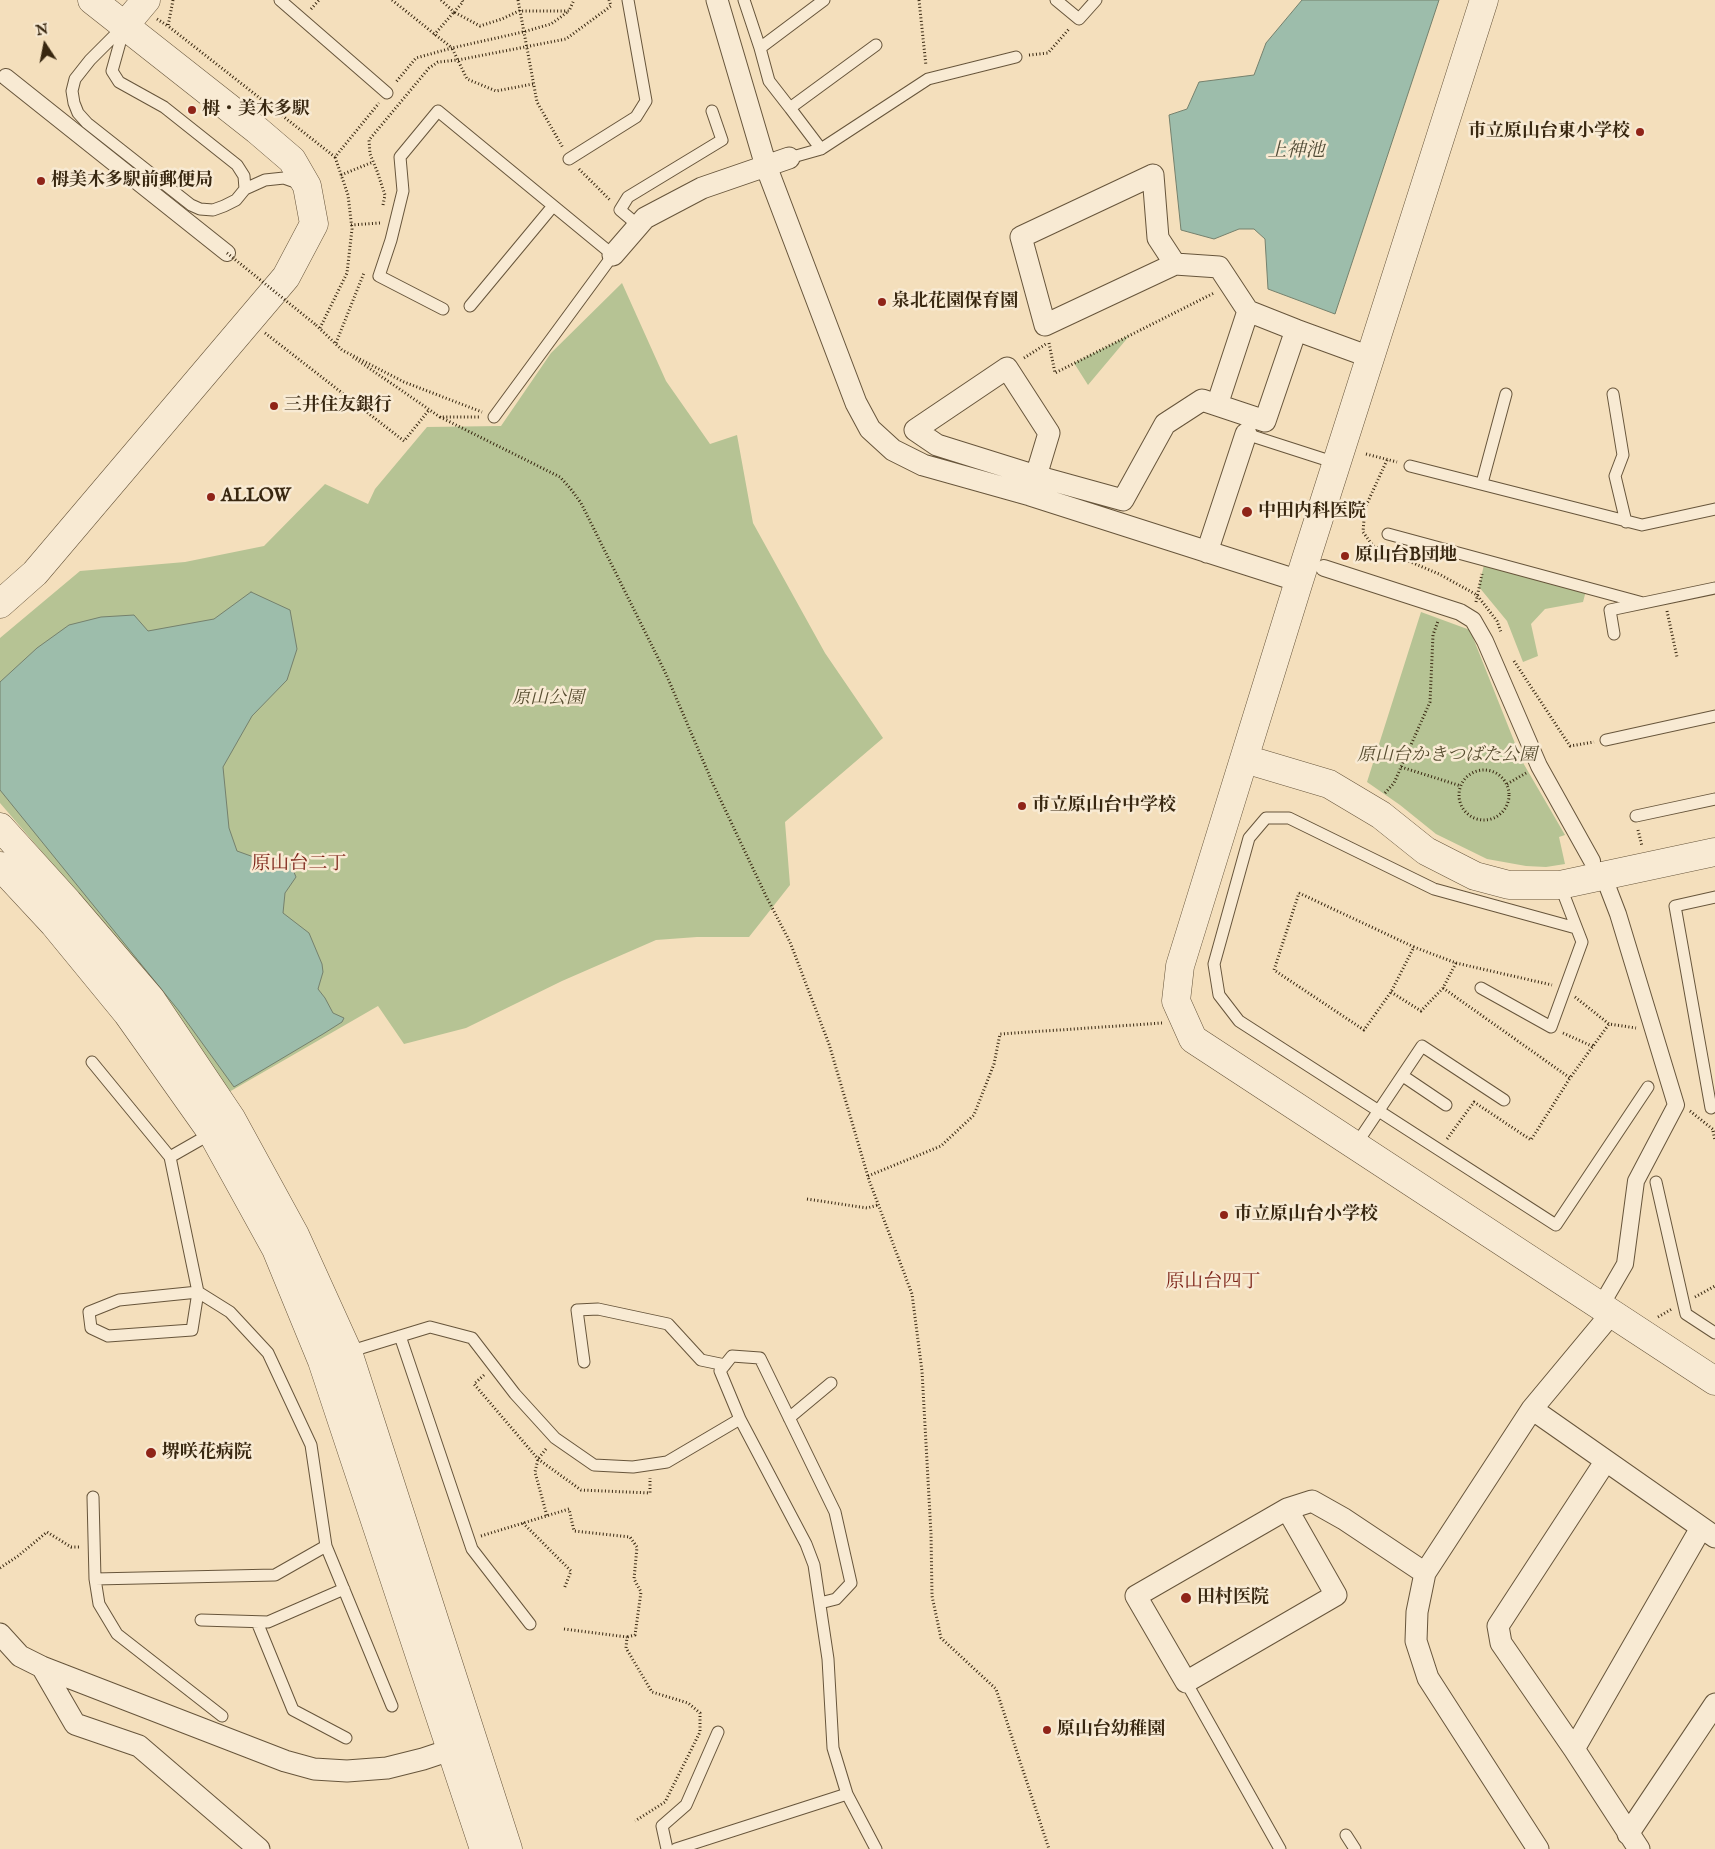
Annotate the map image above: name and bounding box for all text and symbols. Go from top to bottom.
north arrow [20,20,70,70]
text: N [34,20,50,40]
place label: 栂・美木多駅 [202,99,310,121]
marker: 栂・美木多駅 [186,104,198,116]
place label: 市立原山台東小学校 [1468,121,1630,143]
marker: 市立原山台東小学校 [1634,126,1646,138]
water label: 上神池 [1268,141,1324,163]
place label: 栂美木多駅前郵便局 [51,170,213,192]
marker: 栂美木多駅前郵便局 [35,175,47,187]
place label: 泉北花園保育園 [892,291,1018,313]
marker: 泉北花園保育園 [876,296,888,308]
place label: 三井住友銀行 [284,395,392,417]
marker: 三井住友銀行 [268,400,280,412]
place label: ALLOW [221,486,291,508]
marker: ALLOW [205,491,217,503]
place label: 中田内科医院 [1258,501,1366,523]
marker: 中田内科医院 [1240,505,1254,519]
place label: 原山台B団地 [1355,545,1457,567]
marker: 原山台B団地 [1339,550,1351,562]
park label: 原山公園 [512,688,584,710]
park label: 原山台かきつばた公園 [1357,745,1537,767]
place label: 市立原山台中学校 [1032,795,1176,817]
marker: 市立原山台中学校 [1016,800,1028,812]
district label: 原山台二丁 [252,854,346,876]
place label: 市立原山台小学校 [1234,1204,1378,1226]
marker: 市立原山台小学校 [1218,1209,1230,1221]
district label: 原山台四丁 [1166,1272,1260,1294]
place label: 堺咲花病院 [162,1442,252,1464]
marker: 堺咲花病院 [144,1446,158,1460]
place label: 田村医院 [1197,1587,1269,1609]
marker: 田村医院 [1179,1591,1193,1605]
place label: 原山台幼稚園 [1057,1719,1165,1741]
marker: 原山台幼稚園 [1041,1724,1053,1736]

